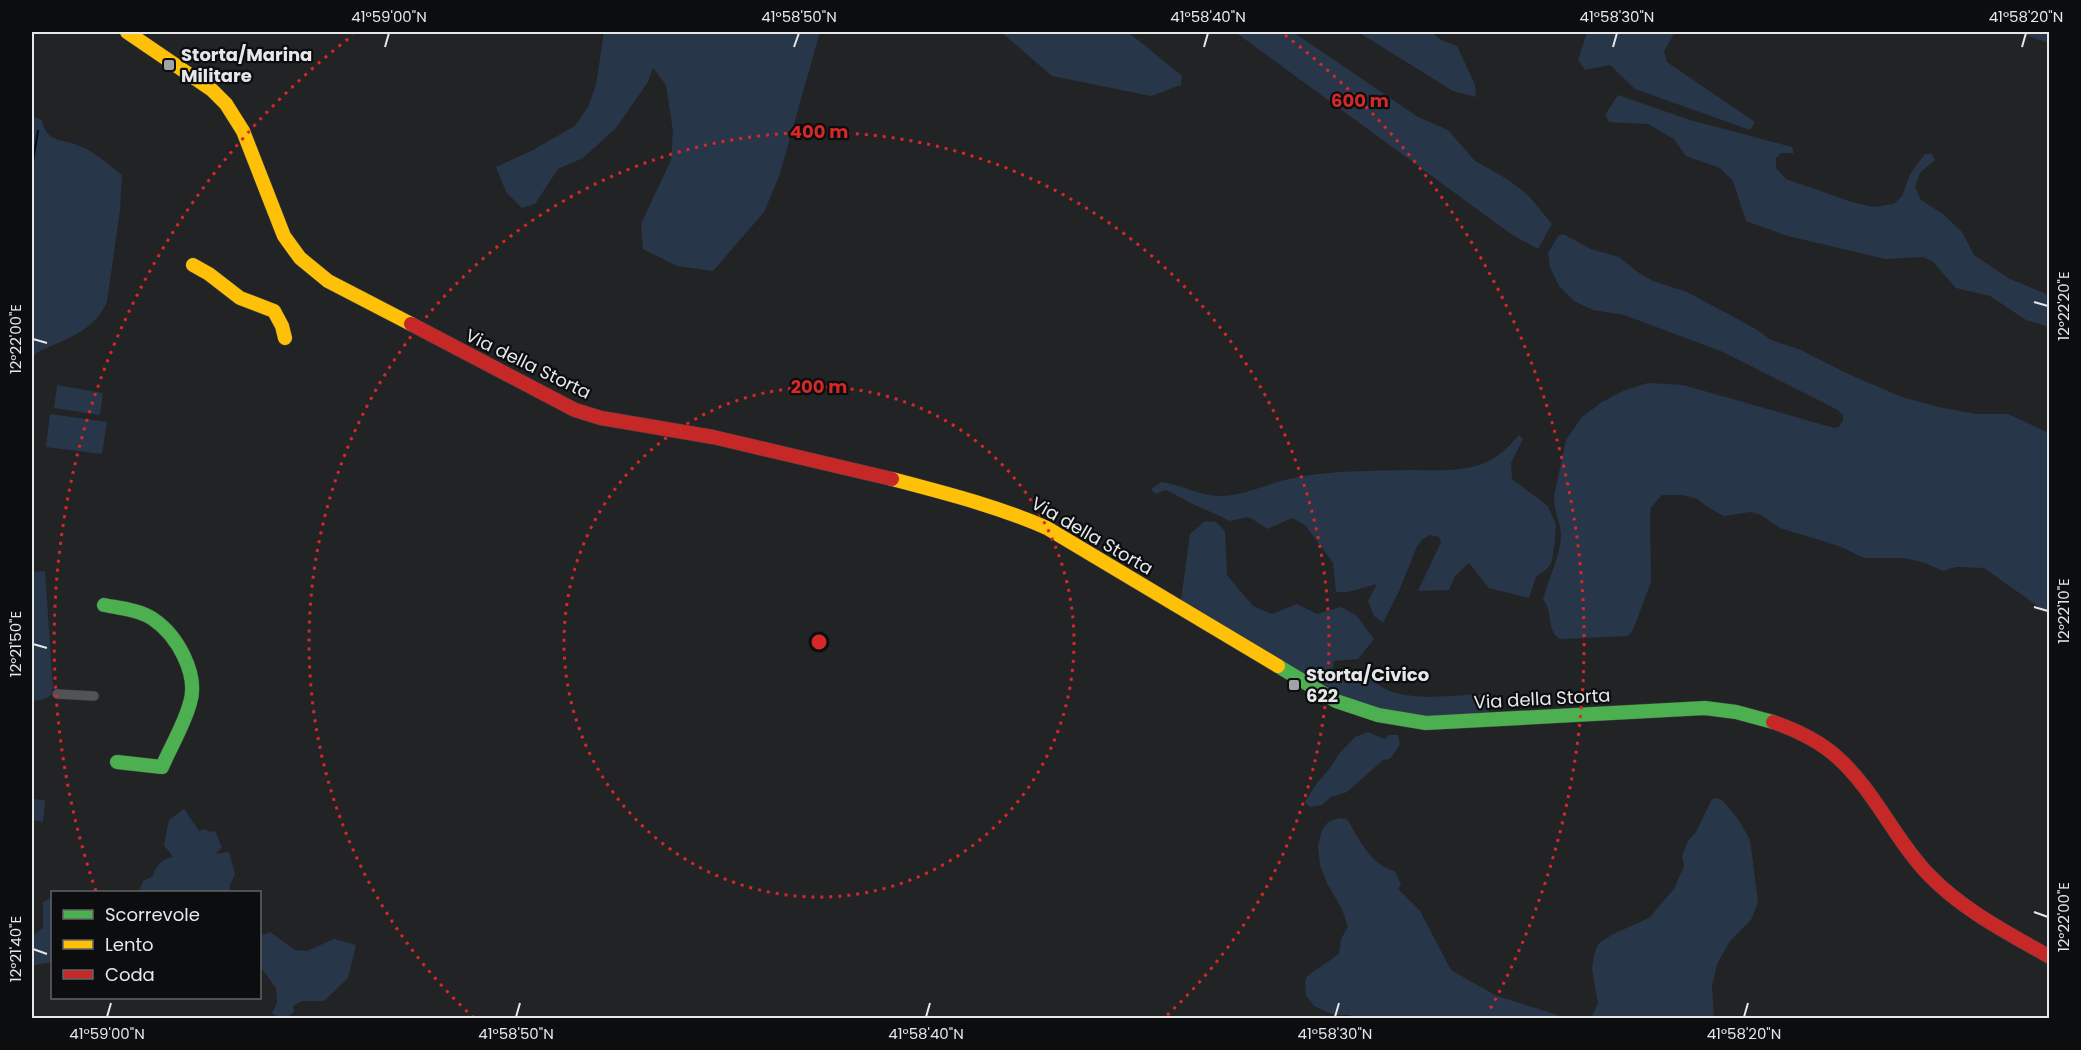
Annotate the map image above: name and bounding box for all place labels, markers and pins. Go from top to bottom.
place label: Storta/Marina Militare [181,42,312,88]
marker: Storta/Marina Militare [162,58,176,72]
centre of rings [809,632,829,652]
place label: Storta/Civico 622 [1306,662,1429,708]
marker: Storta/Civico 622 [1287,678,1301,692]

